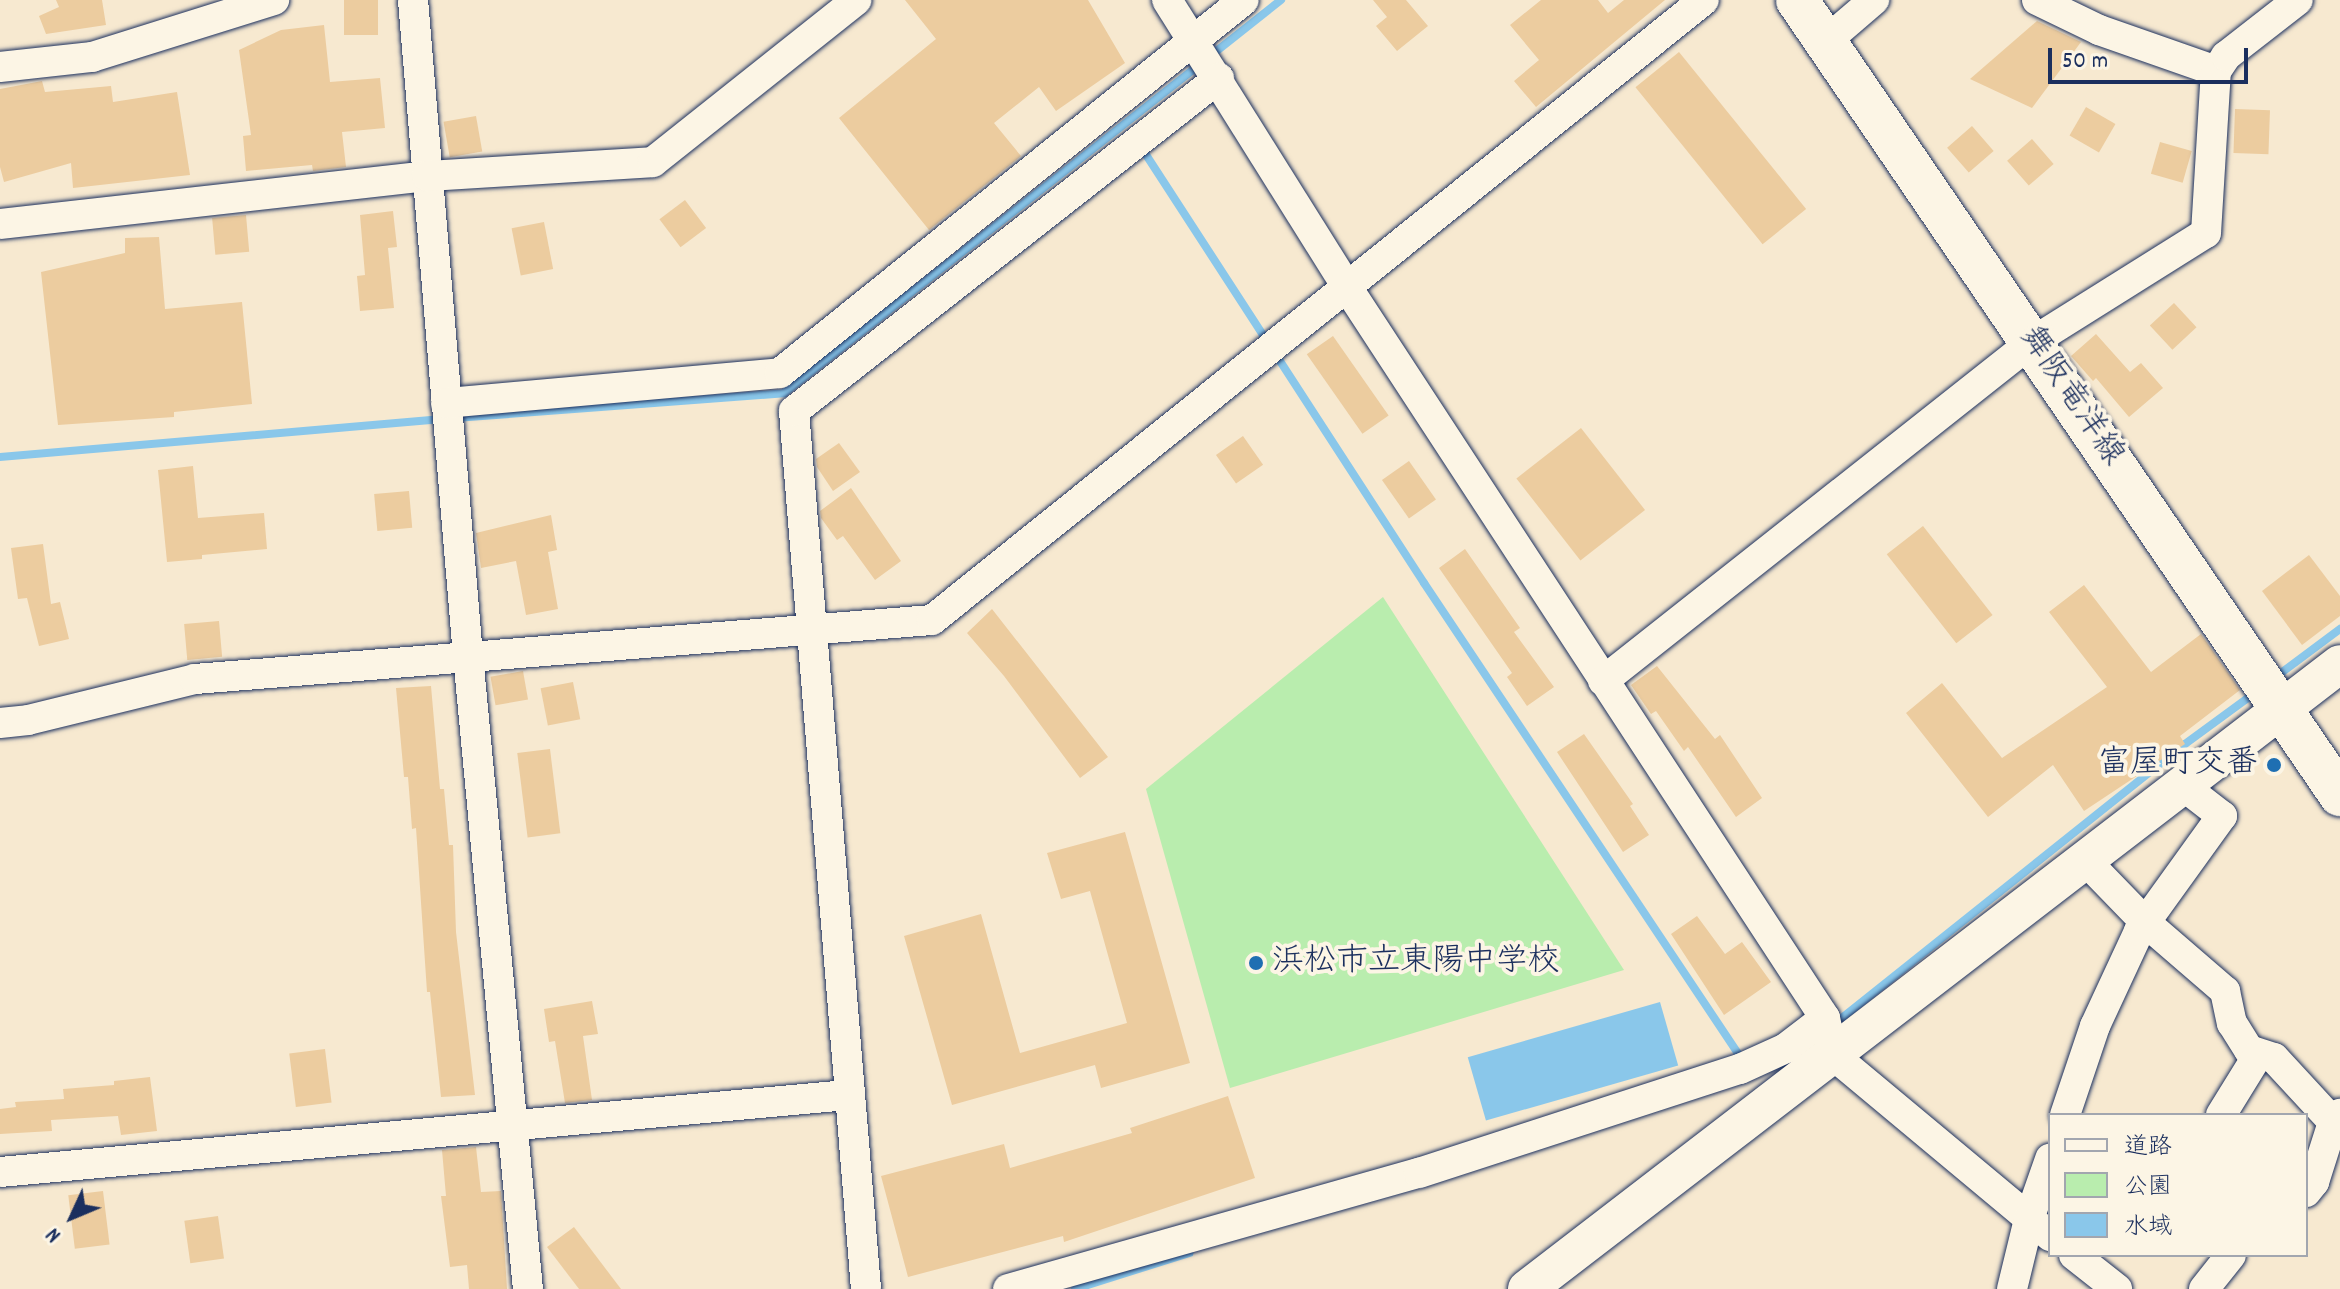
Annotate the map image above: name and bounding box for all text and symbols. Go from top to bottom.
scale bar [2052,32,2252,82]
text: 50 m [2062,45,2108,79]
street label: 舞阪竜洋線 [2009,320,2131,474]
place label: 富屋町交番 [2098,746,2258,784]
marker: 富屋町交番 [2265,756,2283,774]
place label: 浜松市立東陽中学校 [1272,944,1560,982]
marker: 浜松市立東陽中学校 [1247,954,1265,972]
legend [2048,1113,2308,1257]
text: 道路 [2124,1131,2172,1165]
text: 公園 [2124,1171,2172,1205]
north arrow [32,1177,112,1257]
text: 水域 [2124,1211,2172,1245]
text: N [39,1219,69,1249]

